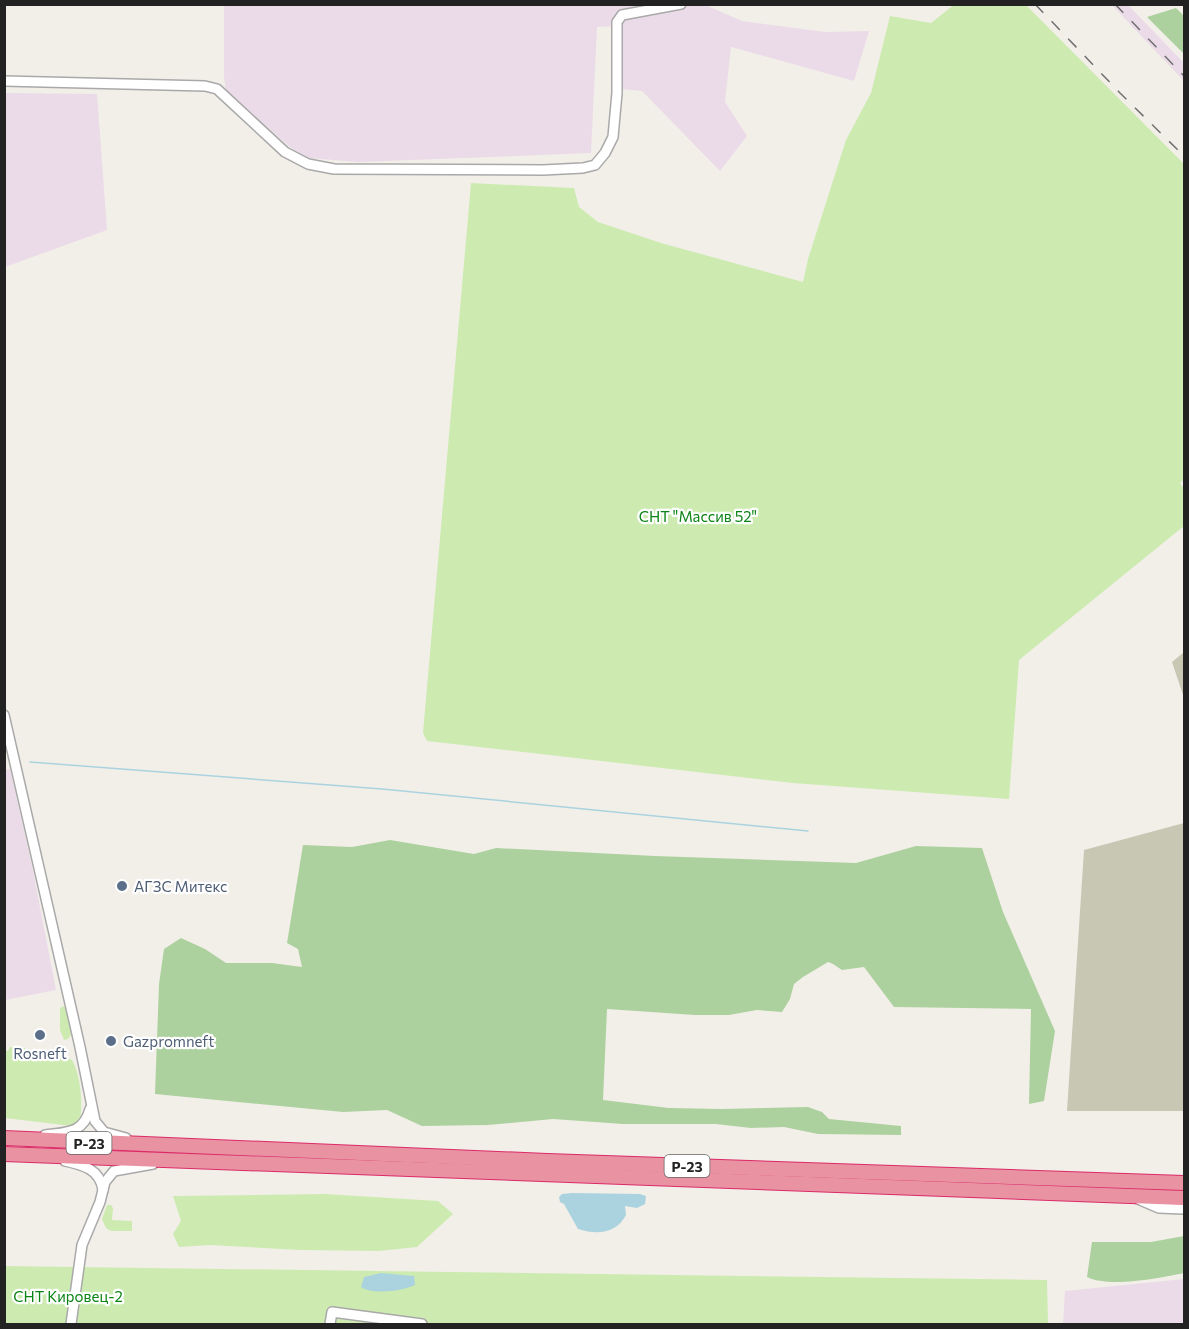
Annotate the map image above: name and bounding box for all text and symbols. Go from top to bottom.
park label: СНТ "Массив 52" [639,507,757,525]
place label: АГЗС Митекс [134,877,228,895]
marker: АГЗС Митекс [115,879,129,893]
marker: Rosneft [33,1028,47,1042]
place label: Gazpromneft [123,1032,214,1050]
marker: Gazpromneft [104,1034,118,1048]
place label: Rosneft [13,1044,67,1062]
road number: Р-23 [66,1132,112,1154]
road number: Р-23 [664,1155,710,1177]
park label: СНТ Кировец-2 [13,1287,123,1305]

